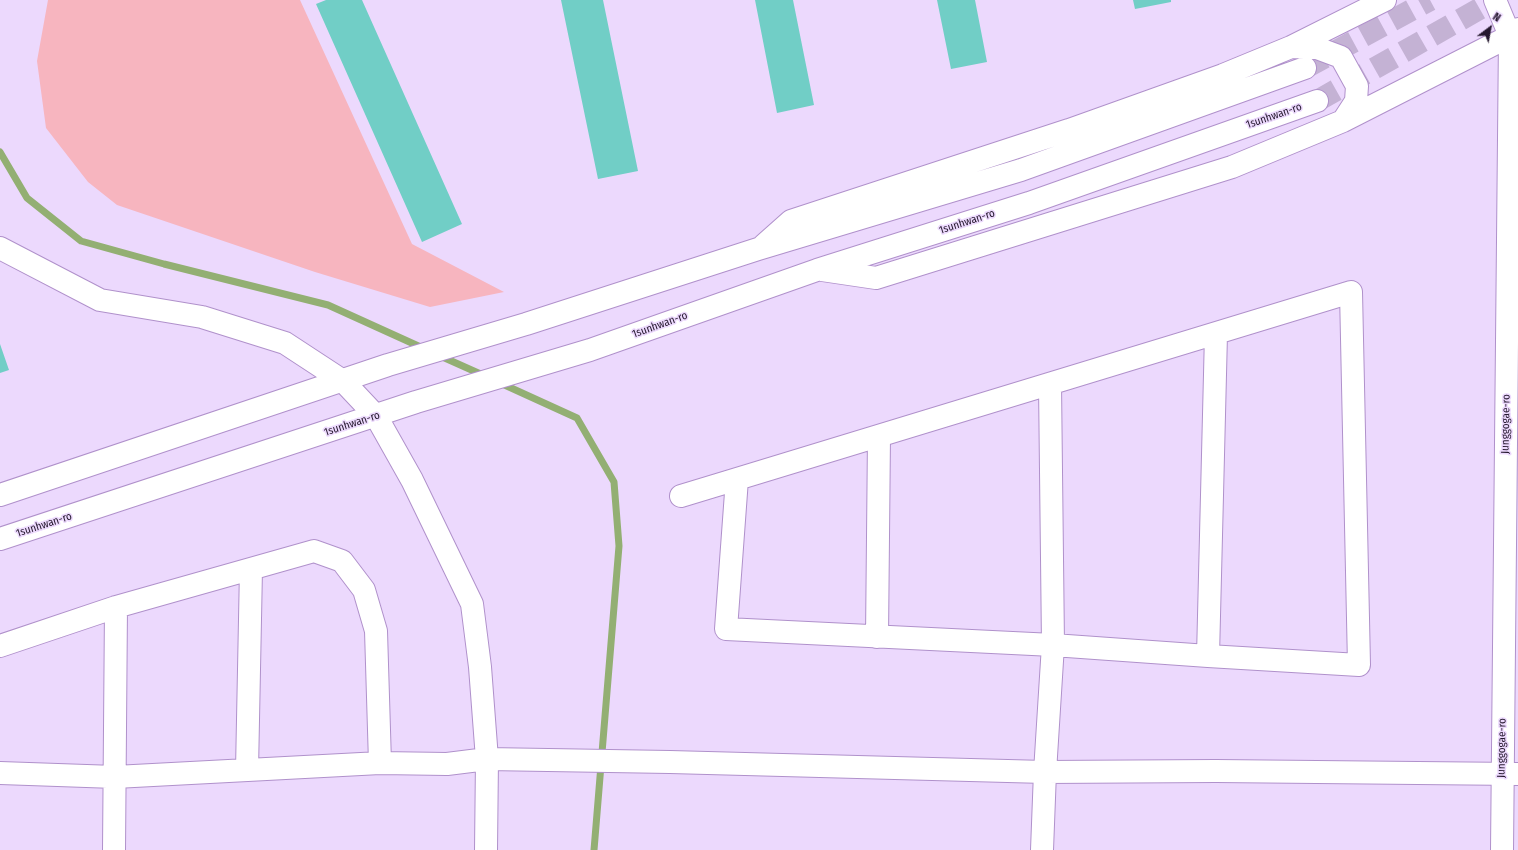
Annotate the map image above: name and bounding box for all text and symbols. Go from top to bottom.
north arrow [1470,8,1510,48]
text: N [1490,10,1503,25]
street label: 1sunhwan-ro [1244,100,1304,132]
street label: 1sunhwan-ro [937,207,997,237]
street label: 1sunhwan-ro [631,309,689,341]
street label: Junggogae-ro [1499,394,1513,454]
street label: 1sunhwan-ro [322,409,382,439]
street label: 1sunhwan-ro [14,510,74,540]
street label: Junggogae-ro [1495,718,1509,778]

